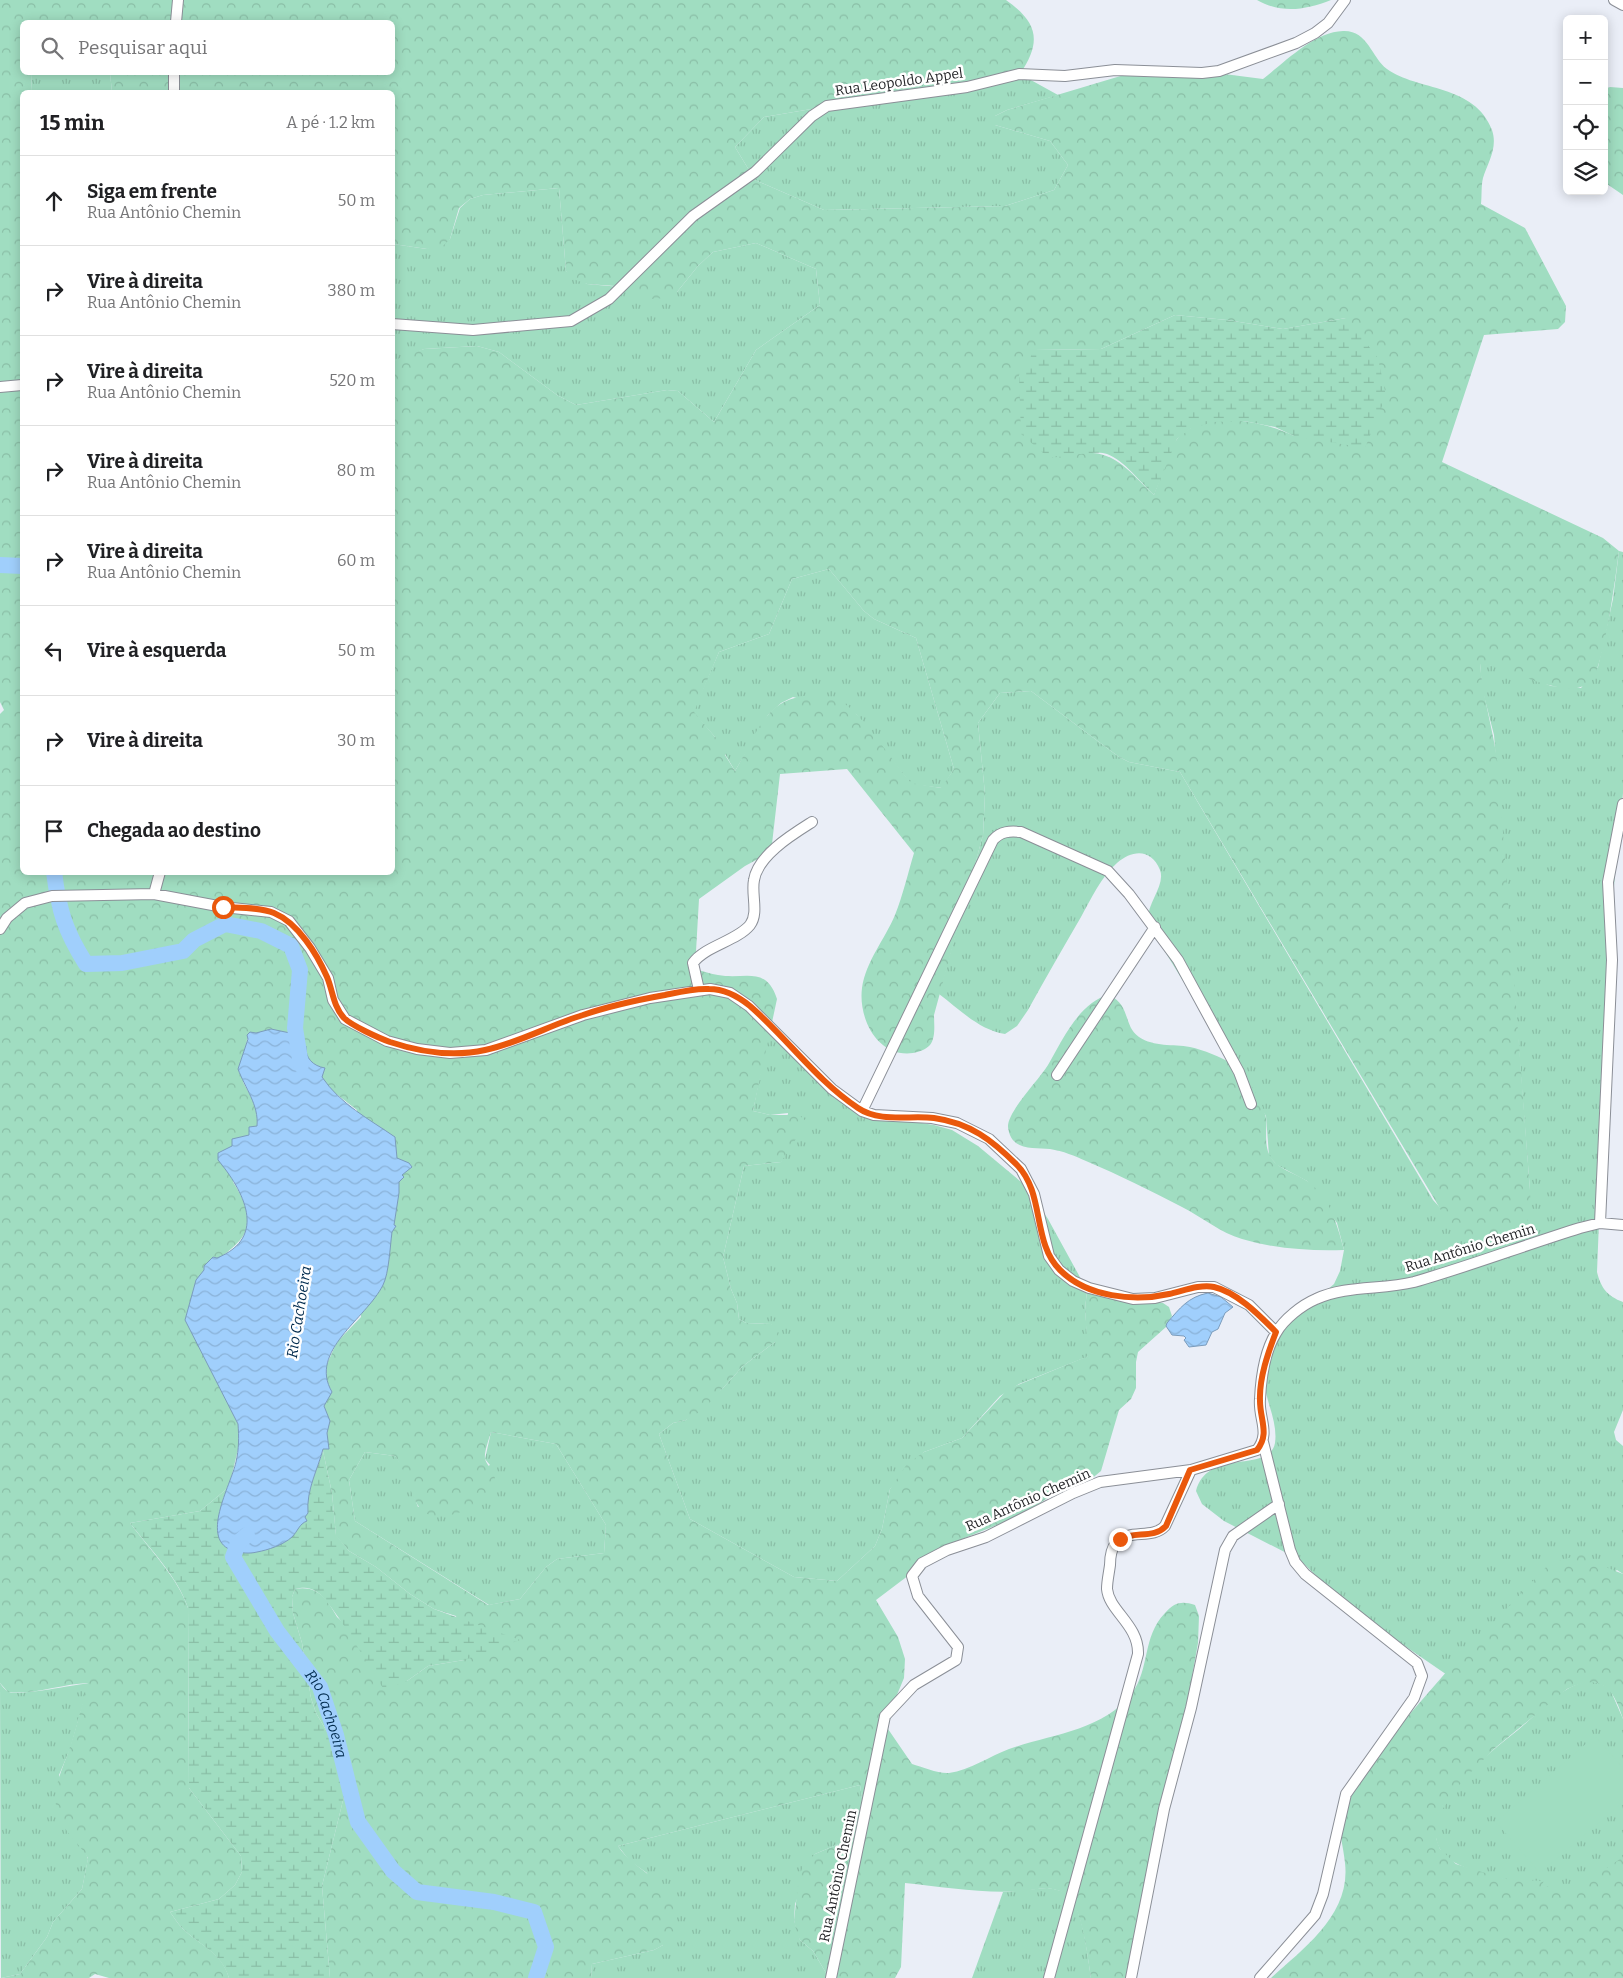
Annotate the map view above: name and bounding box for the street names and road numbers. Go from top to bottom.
street label: Rua Leopoldo Appel [834,65,964,99]
street label: Rua Antônio Chemin [1403,1220,1537,1276]
street label: Rua Antônio Chemin [963,1465,1093,1535]
street label: Rua Antônio Chemin [816,1808,860,1944]

